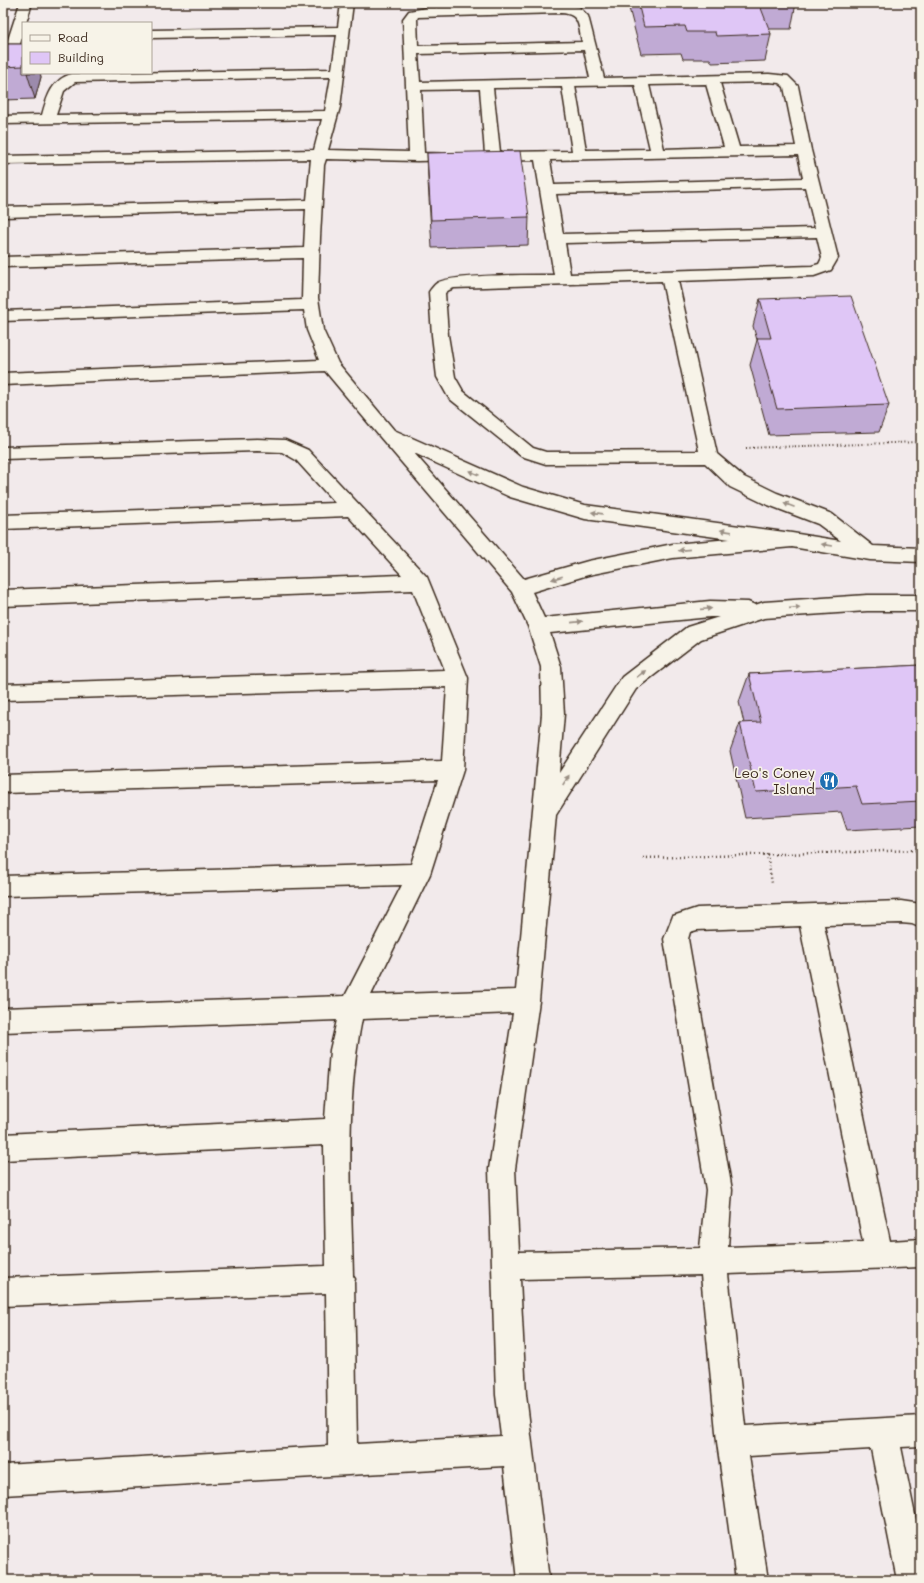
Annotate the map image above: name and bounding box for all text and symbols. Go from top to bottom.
legend [22,22,152,74]
text: Road [58,29,88,45]
text: Building [58,49,104,65]
one-way arrow [468,470,480,476]
one-way arrow [783,502,795,508]
one-way arrow [591,510,603,516]
one-way arrow [720,528,732,534]
one-way arrow [821,542,833,548]
one-way arrow [678,547,690,554]
one-way arrow [550,575,563,581]
one-way arrow [789,604,801,611]
one-way arrow [700,606,712,613]
one-way arrow [571,619,583,626]
one-way arrow [635,670,646,679]
place label: Leo's Coney Island [734,763,815,798]
restaurant icon: Leo's Coney Island [818,770,840,792]
one-way arrow [562,775,570,785]

